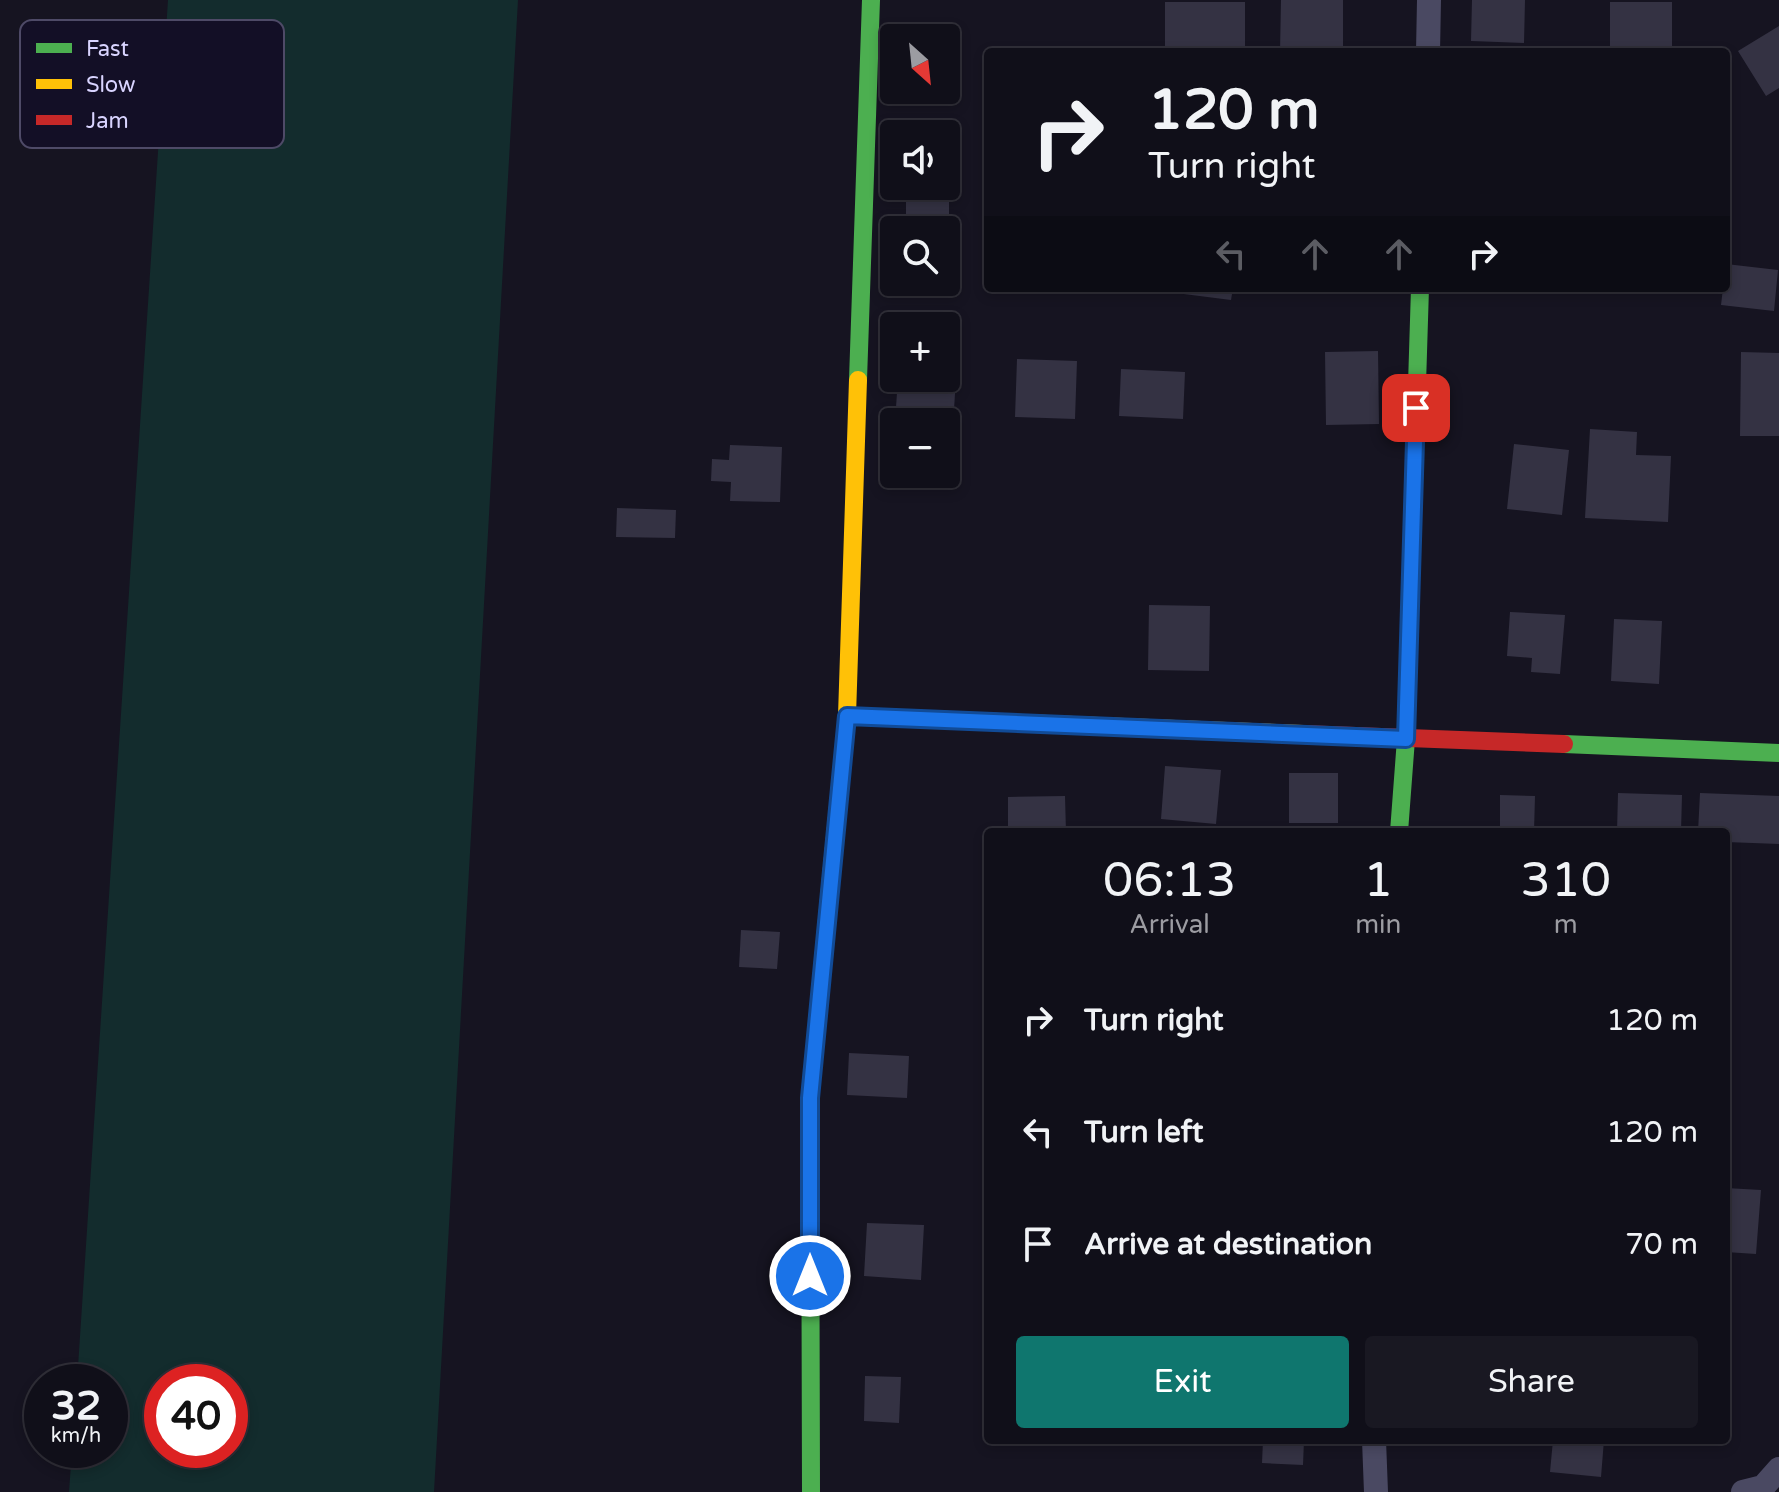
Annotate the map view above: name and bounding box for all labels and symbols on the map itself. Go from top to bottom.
legend [20,20,284,148]
north arrow [880,24,960,104]
text: Fast [86,36,129,62]
text: Slow [86,72,136,98]
text: Jam [86,108,129,134]
pin [1382,374,1450,442]
position arrow [768,1234,852,1318]
speed limit sign: 40 [144,1364,248,1468]

